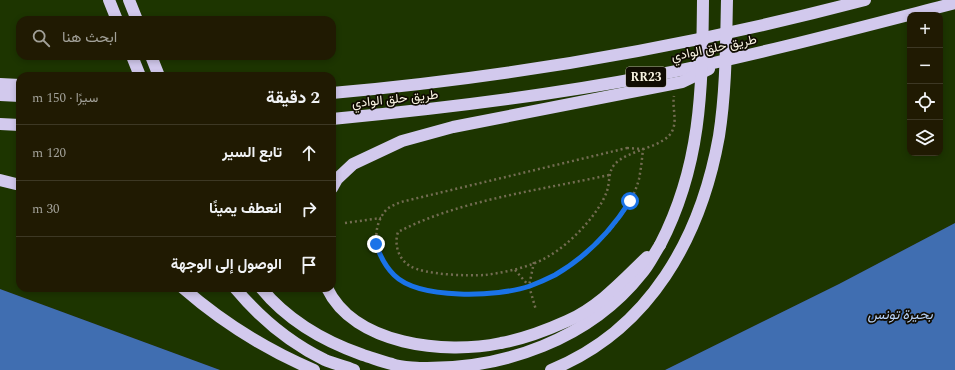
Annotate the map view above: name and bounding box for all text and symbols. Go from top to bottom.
map controls [907,12,943,156]
button: + [907,12,943,48]
search box [16,16,336,60]
text: ابحث هنا [62,26,117,49]
icon: search [30,27,52,49]
street label: طريق حلق الوادي [669,29,759,67]
button: − [907,48,943,84]
road number: RR23 [626,67,666,87]
button: locate [907,84,943,120]
text: 2 دقيقة [266,85,320,111]
street label: طريق حلق الوادي [351,85,439,113]
text: سيرًا · 150 m [32,88,98,108]
button: layers [907,120,943,156]
text: تابع السير [222,141,282,164]
icon: ahead [298,142,320,164]
text: 120 m [32,143,66,163]
route start [621,192,639,210]
text: انعطف يمينًا [209,197,282,220]
icon: right [298,198,320,220]
text: 30 m [32,199,59,219]
route end [367,235,385,253]
text: الوصول إلى الوجهة [171,253,282,276]
icon: arrive [298,254,320,276]
water label: بحيرة تونس [867,304,933,325]

